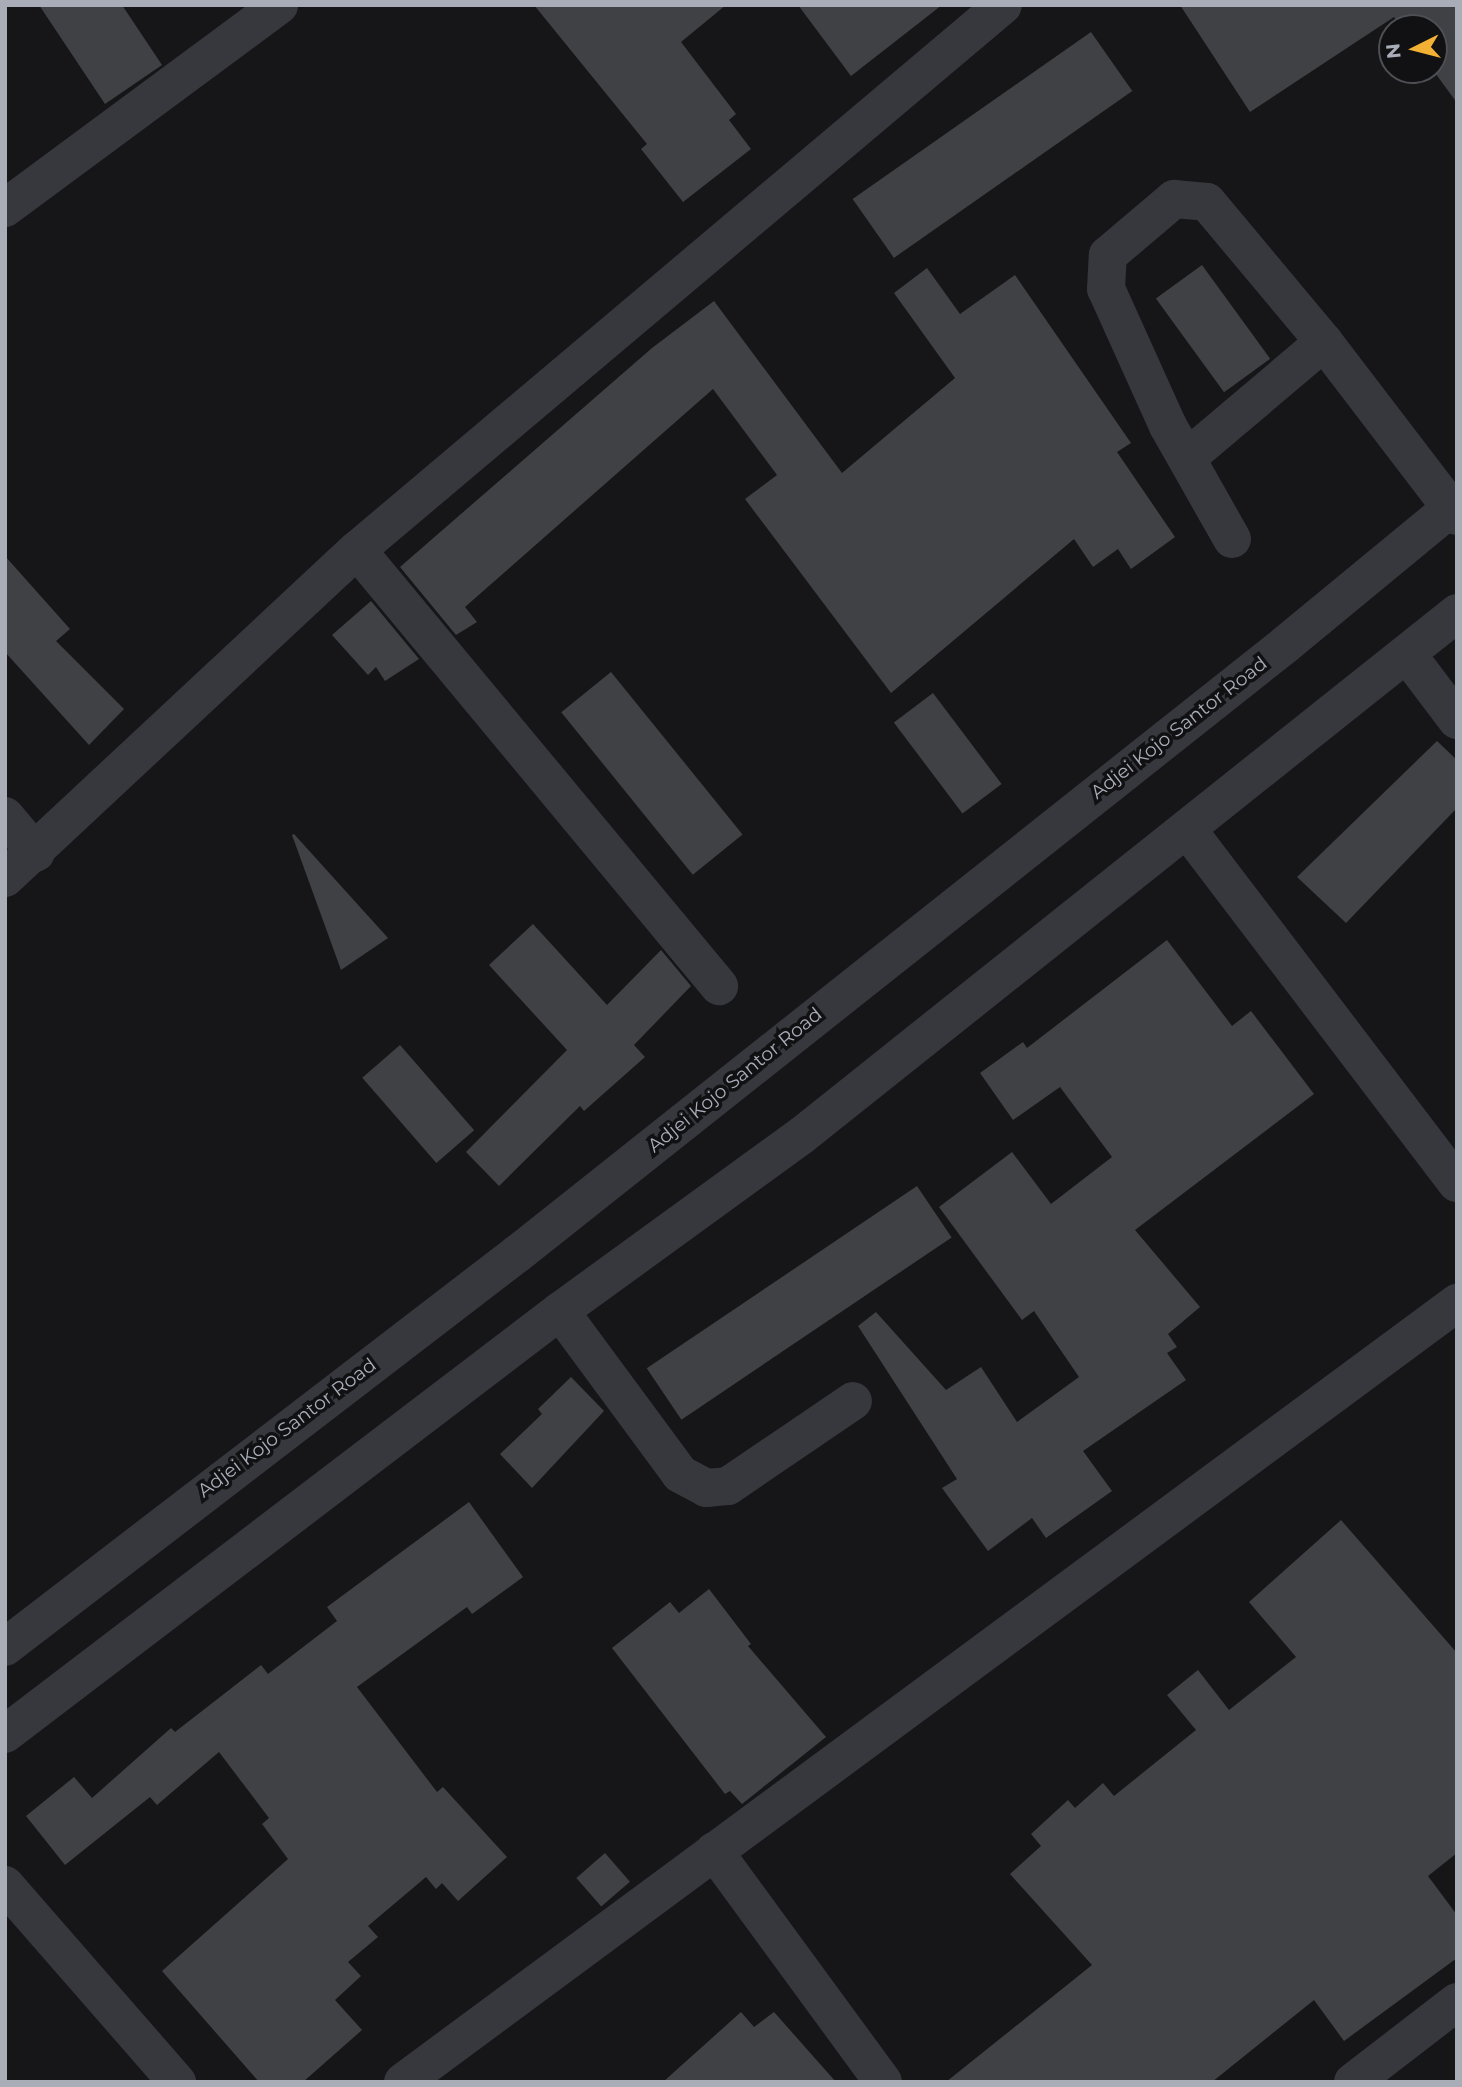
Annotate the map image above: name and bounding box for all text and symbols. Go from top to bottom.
north arrow [1378,14,1448,84]
text: N [1381,42,1406,60]
street label: Adjei Kojo Santor Road [1086,652,1272,804]
street label: Adjei Kojo Santor Road [643,1003,827,1157]
street label: Adjei Kojo Santor Road [193,1353,381,1503]

